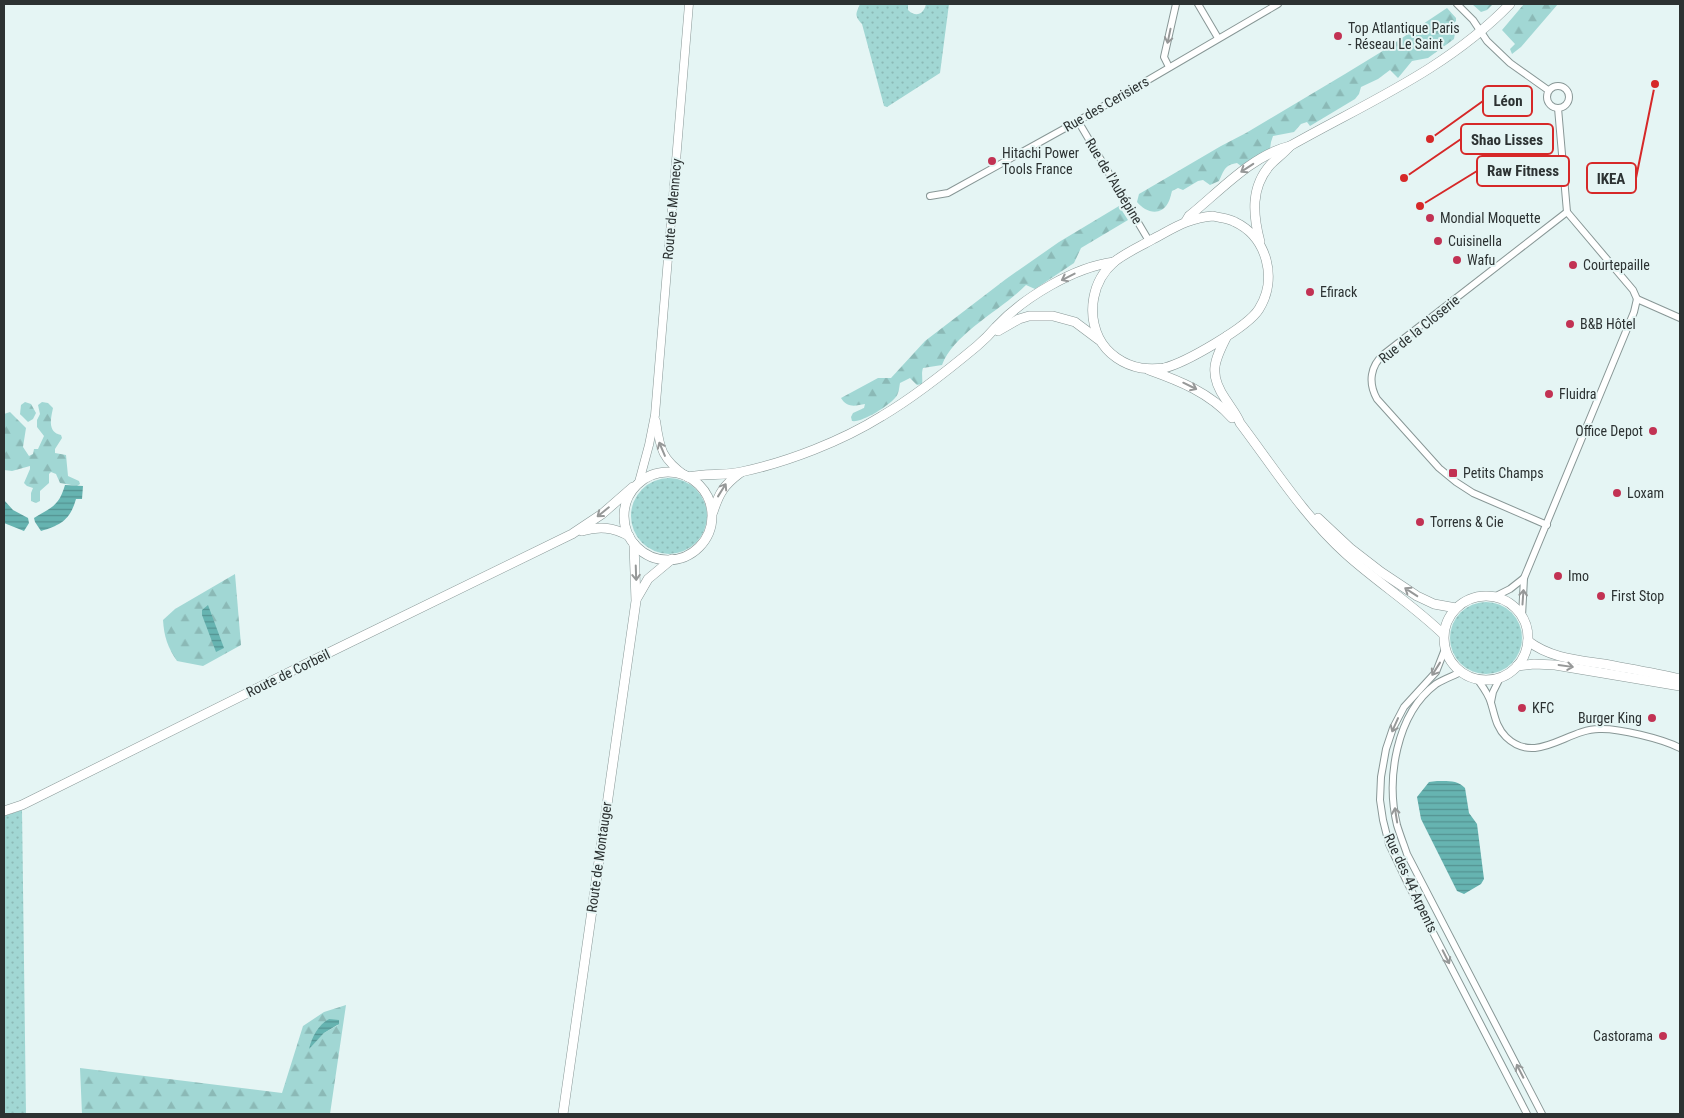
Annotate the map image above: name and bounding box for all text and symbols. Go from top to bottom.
place label: Top Atlantique Paris - Réseau Le Saint [1348,20,1460,52]
one-way arrow [1164,27,1173,43]
marker: Top Atlantique Paris - Réseau Le Saint [1332,30,1344,42]
street label: Rue des Cerisiers [1060,73,1152,135]
callout: Léon [1483,86,1532,116]
text: Léon [1493,92,1523,110]
callout: Shao Lisses [1461,124,1553,154]
text: Shao Lisses [1471,131,1543,149]
street label: Rue de l'Aubépine [1082,135,1146,227]
place label: Hitachi Power Tools France [1002,145,1079,177]
marker: Hitachi Power Tools France [986,155,998,167]
callout: Raw Fitness [1477,156,1569,186]
street label: Route de Mennecy [660,158,684,260]
text: Raw Fitness [1487,162,1559,180]
one-way arrow [1241,163,1255,173]
callout: IKEA [1587,163,1636,193]
text: IKEA [1597,170,1625,188]
place label: Mondial Moquette [1440,210,1541,226]
marker: Mondial Moquette [1424,212,1436,224]
place label: Cuisinella [1448,233,1502,249]
marker: Cuisinella [1432,235,1444,247]
place label: Wafu [1467,252,1495,268]
marker: Wafu [1451,254,1463,266]
place label: Courtepaille [1583,257,1650,273]
marker: Courtepaille [1567,259,1579,271]
one-way arrow [1061,273,1076,282]
place label: Efirack [1320,284,1358,300]
marker: Efirack [1304,286,1316,298]
street label: Rue de la Closerie [1375,291,1463,366]
place label: B&B Hôtel [1580,316,1636,332]
marker: B&B Hôtel [1564,318,1576,330]
one-way arrow [1182,381,1197,391]
place label: Fluidra [1559,386,1597,402]
marker: Fluidra [1543,388,1555,400]
place label: Office Depot [1575,423,1643,439]
marker: Office Depot [1647,425,1659,437]
one-way arrow [657,442,667,457]
place label: Petits Champs [1463,465,1544,481]
marker: Petits Champs [1447,467,1459,479]
one-way arrow [718,484,728,498]
place label: Loxam [1627,485,1664,501]
marker: Loxam [1611,487,1623,499]
one-way arrow [597,506,610,517]
place label: Torrens & Cie [1430,514,1504,530]
marker: Torrens & Cie [1414,516,1426,528]
one-way arrow [631,564,640,580]
place label: Imo [1568,568,1589,584]
marker: Imo [1552,570,1564,582]
one-way arrow [1404,586,1418,596]
place label: First Stop [1611,588,1664,604]
one-way arrow [1518,589,1527,605]
marker: First Stop [1595,590,1607,602]
street label: Route de Corbeil [244,646,332,700]
one-way arrow [1431,662,1441,676]
one-way arrow [1557,662,1573,672]
place label: KFC [1532,700,1554,716]
marker: KFC [1516,702,1528,714]
place label: Burger King [1578,710,1642,726]
marker: Burger King [1646,712,1658,724]
one-way arrow [1389,717,1399,732]
street label: Route de Montauger [583,801,615,913]
one-way arrow [1390,808,1400,824]
street label: Rue des 44 Arpents [1381,831,1441,935]
one-way arrow [1441,949,1451,964]
place label: Castorama [1593,1028,1653,1044]
marker: Castorama [1657,1030,1669,1042]
one-way arrow [1515,1064,1524,1079]

